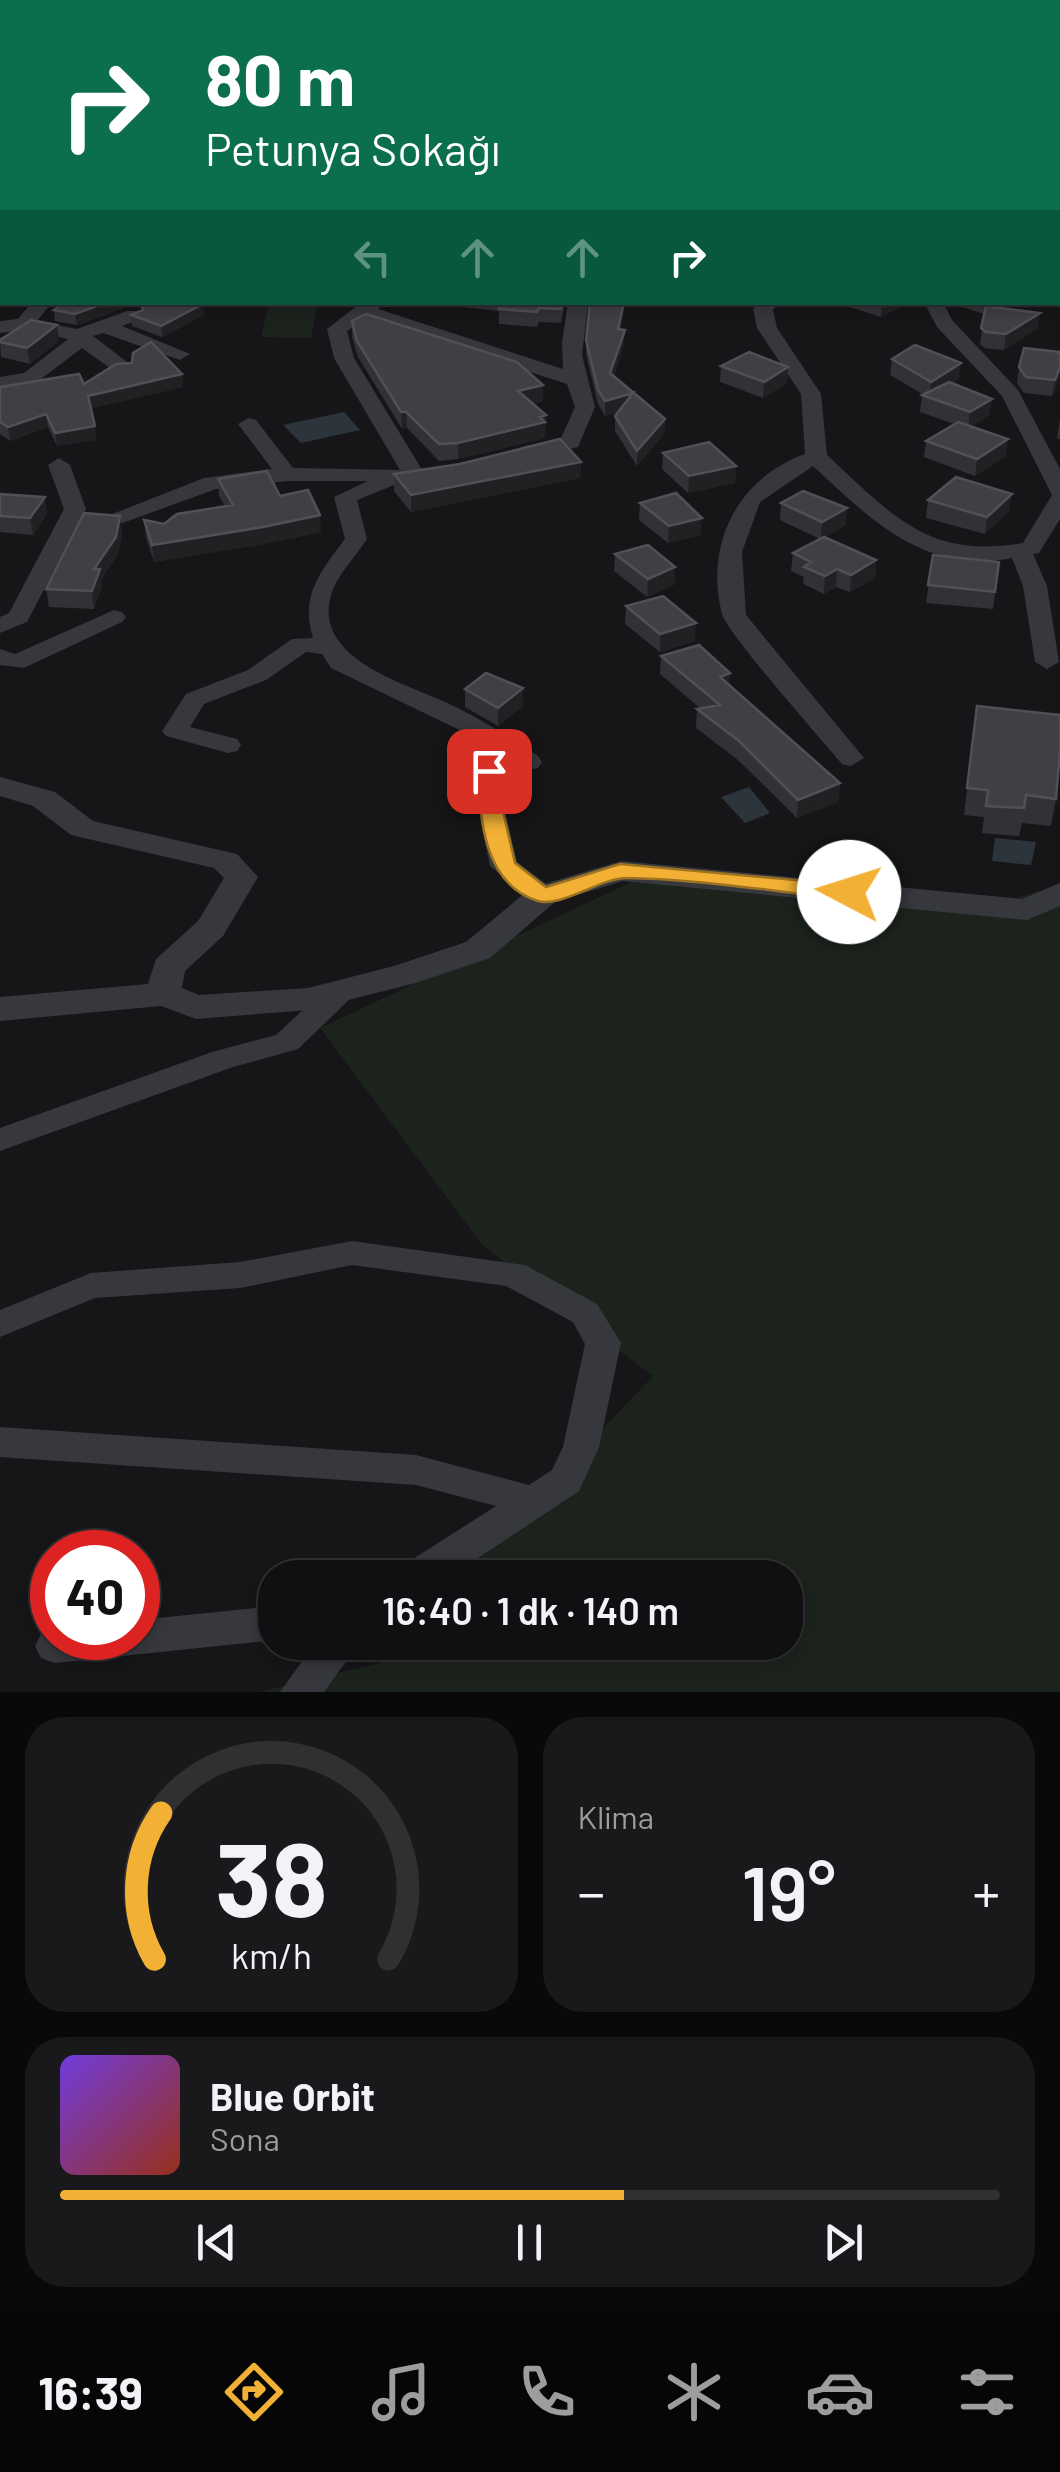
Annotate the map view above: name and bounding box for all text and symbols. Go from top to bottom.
text: 80 m [205,36,355,120]
icon: right [40,40,170,170]
text: Petunya Sokağı [205,121,501,175]
icon: left [345,230,400,285]
icon: ahead [450,230,505,285]
icon: ahead [555,230,610,285]
icon: right [660,230,715,285]
pin [447,729,532,814]
icon: arrive [462,744,517,799]
position arrow [797,840,901,944]
speed limit sign: 40 [30,1530,160,1660]
text: 16:40 · 1 dk · 140 m [382,1587,679,1633]
text: Klima [578,1797,654,1835]
text: 38 [215,1813,327,1938]
text: 19° [742,1846,836,1936]
text: − [578,1858,605,1924]
text: + [972,1858,1000,1924]
text: km/h [231,1933,312,1976]
text: Blue Orbit [210,2073,375,2119]
text: Sona [210,2119,280,2157]
icon: previous [189,2215,244,2270]
icon: pause [502,2215,557,2270]
icon: next [816,2215,871,2270]
icon: directions [219,2357,289,2427]
icon: music [366,2357,436,2427]
icon: phone [512,2357,582,2427]
icon: climate [659,2357,729,2427]
icon: car [805,2357,875,2427]
icon: filters [952,2357,1022,2427]
text: 16:39 [38,2365,143,2419]

